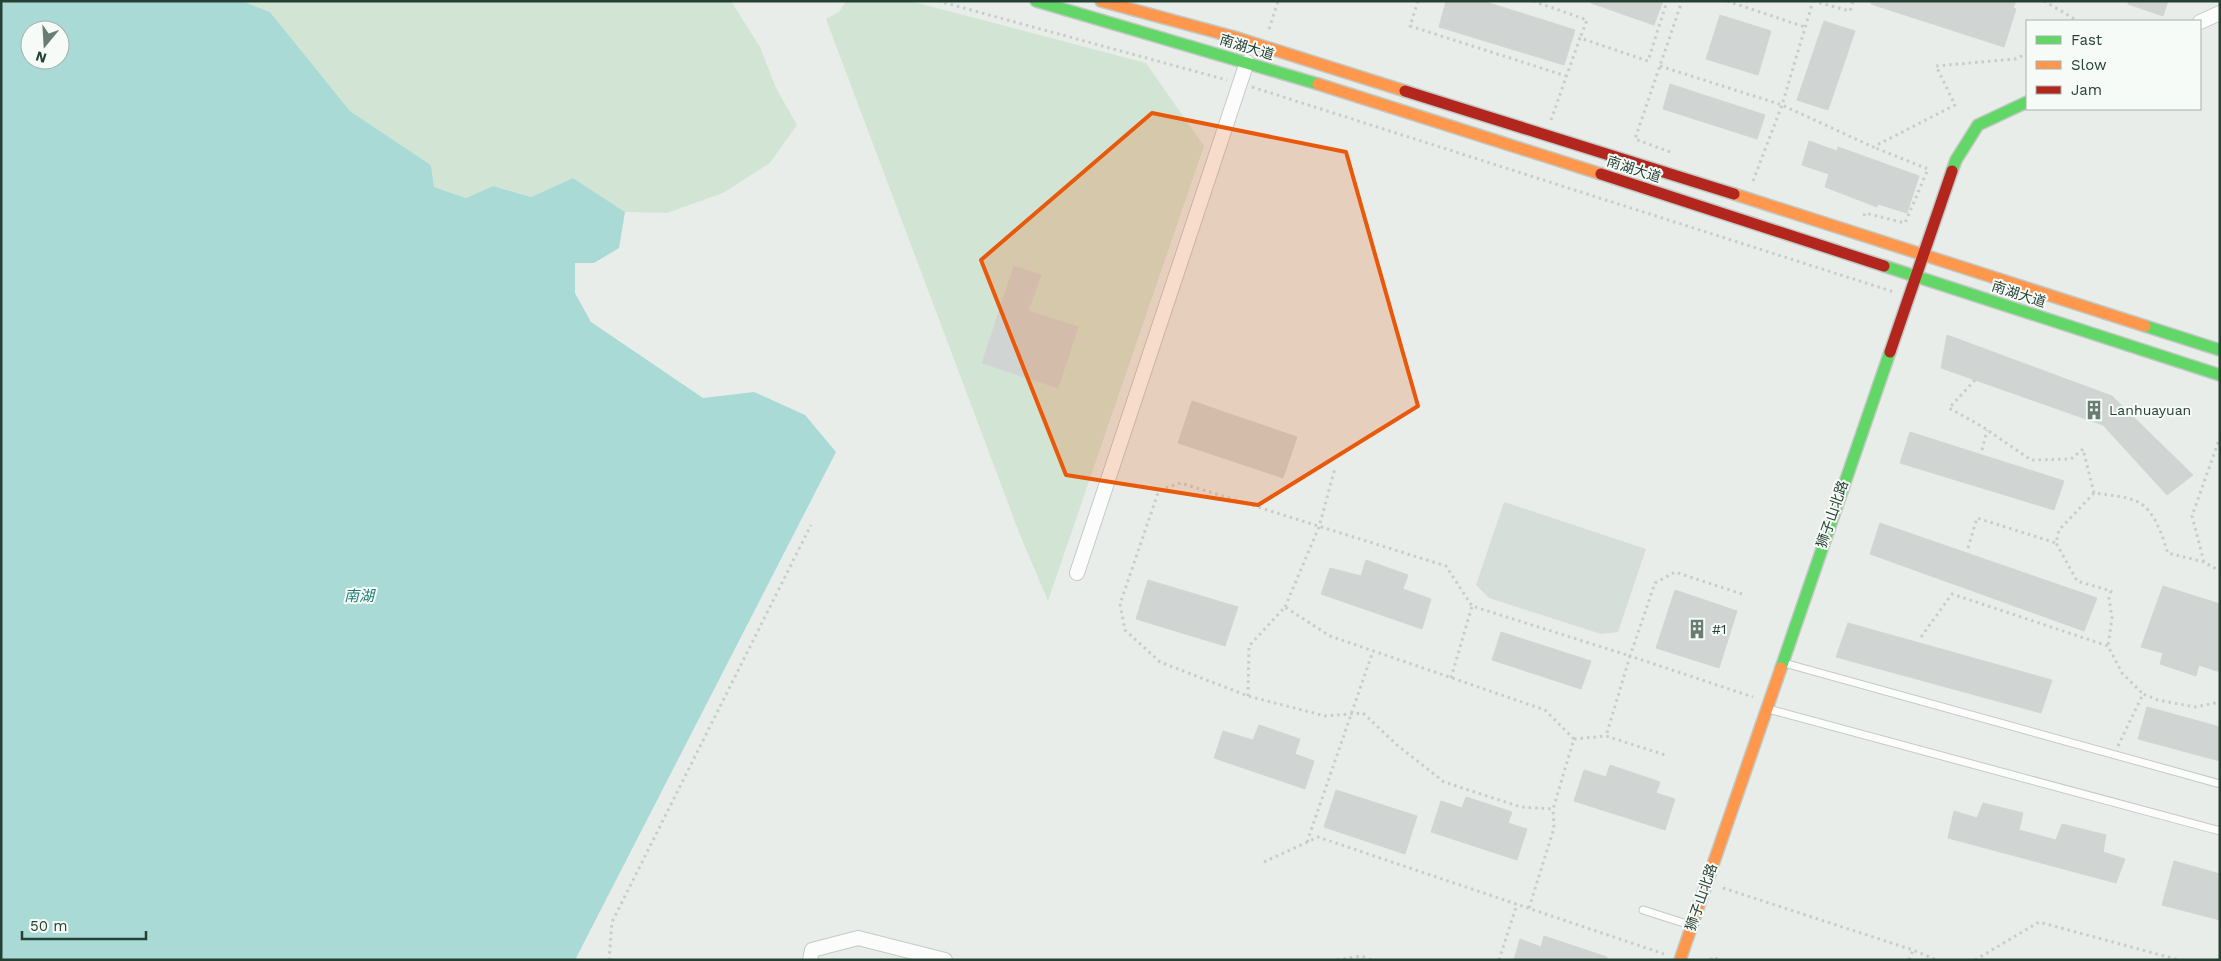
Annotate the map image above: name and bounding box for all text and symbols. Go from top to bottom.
north arrow [20,20,70,70]
legend [2026,20,2201,110]
street label: 南湖大道 [1218,31,1276,63]
text: Fast [2071,31,2103,49]
text: N [34,48,48,67]
text: Slow [2071,56,2107,74]
text: Jam [2071,81,2102,99]
street label: 南湖大道 [1605,153,1663,185]
street label: 南湖大道 [1990,278,2048,310]
building icon: Lanhuayuan [2083,399,2105,421]
place label: Lanhuayuan [2109,402,2191,418]
street label: 狮子山北路 [1813,478,1851,550]
water label: 南湖 [344,587,376,605]
building icon: #1 [1686,618,1708,640]
place label: #1 [1712,621,1726,637]
street label: 狮子山北路 [1682,861,1720,933]
scale bar [22,908,146,940]
text: 50 m [30,917,67,935]

